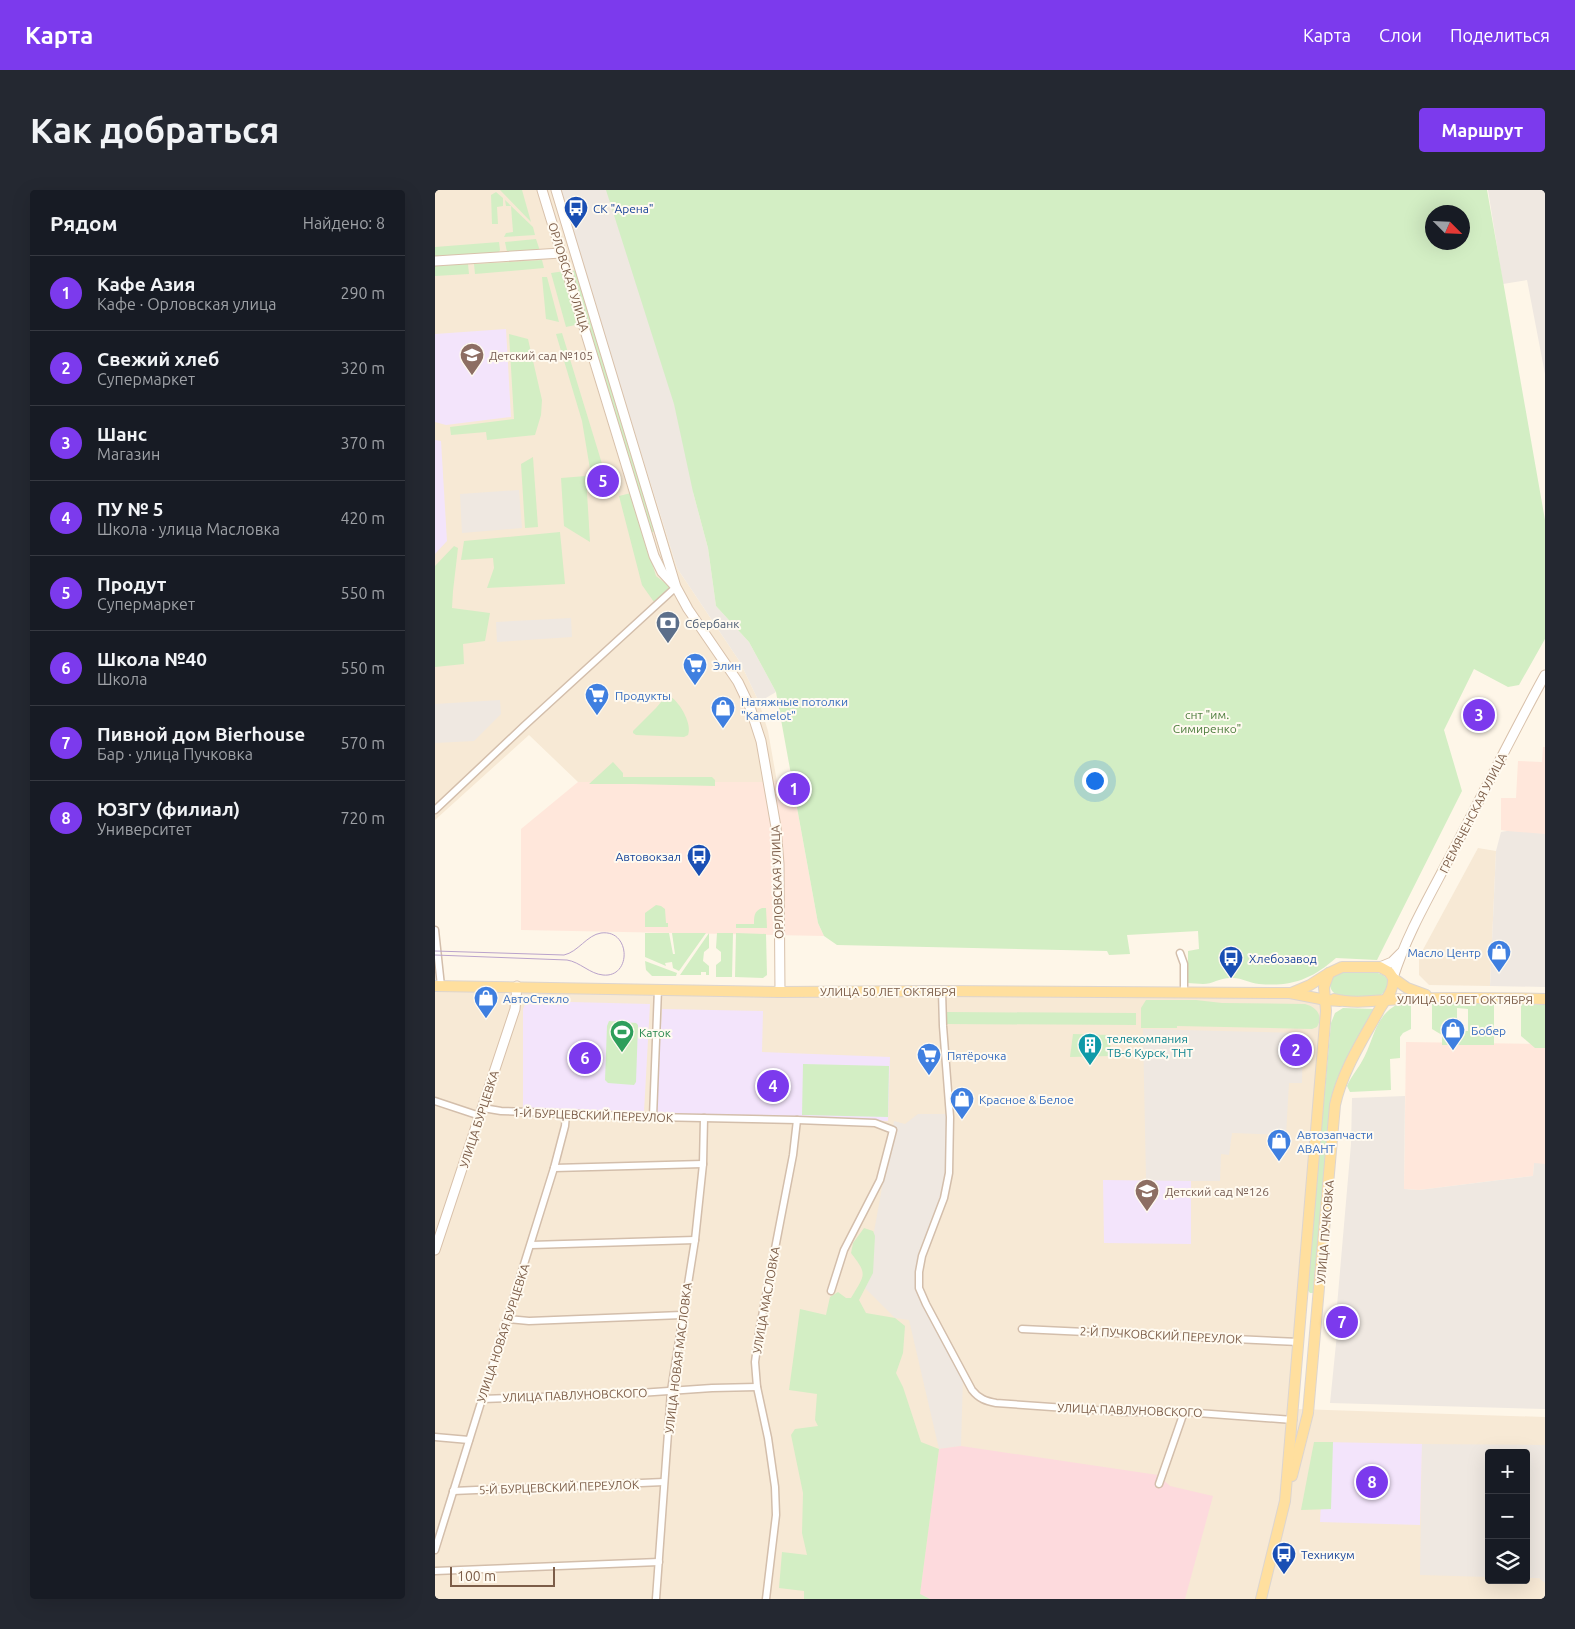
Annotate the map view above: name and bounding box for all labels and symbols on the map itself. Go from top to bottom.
bus stop icon: СК "Арена" [563,195,589,229]
place label: СК "Арена" [593,202,654,215]
north arrow [1425,205,1470,250]
street label: ОРЛОВСКАЯ УЛИЦА [546,221,592,334]
school or university icon: Детский сад №105 [459,342,485,376]
place label: Детский сад №105 [489,349,593,362]
pin: 5 [587,462,619,500]
bank icon: Сбербанк [655,610,681,644]
place label: Сбербанк [685,617,739,630]
supermarket icon: Элин [682,652,708,686]
place label: Элин [713,659,741,672]
supermarket icon: Продукты [584,682,610,716]
place label: Продукты [615,689,671,702]
shop icon: Натяжные потолки "Kamelot" [710,695,736,729]
place label: Натяжные потолки "Kamelot" [741,695,848,722]
pin: 3 [1463,696,1495,734]
park label: снт "им. Симиренко" [1173,708,1241,735]
street label: ГРЕМЯЧЕНСКАЯ УЛИЦА [1437,751,1509,875]
your location [1082,768,1108,794]
pin: 1 [778,770,810,808]
street label: ОРЛОВСКАЯ УЛИЦА [769,825,785,939]
bus stop icon: Автовокзал [686,843,712,877]
place label: Автовокзал [615,850,681,863]
shop icon: Масло Центр [1486,939,1512,973]
bus stop icon: Хлебозавод [1218,945,1244,979]
place label: Масло Центр [1407,946,1481,959]
place label: Хлебозавод [1249,952,1317,965]
shop icon: АвтоСтекло [473,985,499,1019]
street label: УЛИЦА 50 ЛЕТ ОКТЯБРЯ [820,985,956,998]
place label: АвтоСтекло [503,992,569,1005]
street label: УЛИЦА 50 ЛЕТ ОКТЯБРЯ [1397,993,1533,1006]
shop icon: Бобер [1440,1017,1466,1051]
sports icon: Каток [609,1019,635,1053]
place label: Бобер [1471,1024,1506,1037]
place label: Каток [639,1026,671,1039]
pin: 2 [1280,1031,1312,1069]
building icon: телекомпания ТВ-6 Курск, ТНТ [1077,1032,1103,1066]
place label: телекомпания ТВ-6 Курск, ТНТ [1107,1032,1193,1059]
pin: 6 [569,1039,601,1077]
supermarket icon: Пятёрочка [916,1042,942,1076]
place label: Пятёрочка [947,1049,1006,1062]
pin: 4 [757,1067,789,1105]
street label: УЛИЦА БУРЦЕВКА [457,1068,501,1169]
shop icon: Красное & Белое [949,1086,975,1120]
place label: Красное & Белое [979,1093,1074,1106]
street label: 1-Й БУРЦЕВСКИЙ ПЕРЕУЛОК [513,1106,674,1124]
shop icon: Автозапчасти АВАНТ [1266,1128,1292,1162]
place label: Автозапчасти АВАНТ [1297,1128,1373,1155]
school or university icon: Детский сад №126 [1134,1178,1160,1212]
street label: УЛИЦА ПУЧКОВКА [1314,1179,1336,1284]
place label: Детский сад №126 [1165,1185,1269,1198]
street label: УЛИЦА МАСЛОВКА [750,1245,782,1355]
street label: УЛИЦА НОВАЯ БУРЦЕВКА [474,1262,532,1404]
street label: УЛИЦА НОВАЯ МАСЛОВКА [662,1282,694,1434]
pin: 7 [1326,1303,1358,1341]
street label: 2-Й ПУЧКОВСКИЙ ПЕРЕУЛОК [1079,1324,1243,1346]
street label: УЛИЦА ПАВЛУНОВСКОГО [502,1386,648,1404]
street label: УЛИЦА ПАВЛУНОВСКОГО [1057,1401,1203,1419]
pin: 8 [1356,1463,1388,1501]
street label: 5-Й БУРЦЕВСКИЙ ПЕРЕУЛОК [479,1478,640,1496]
bus stop icon: Техникум [1271,1541,1297,1575]
place label: Техникум [1301,1548,1355,1561]
scale bar [450,1564,555,1587]

